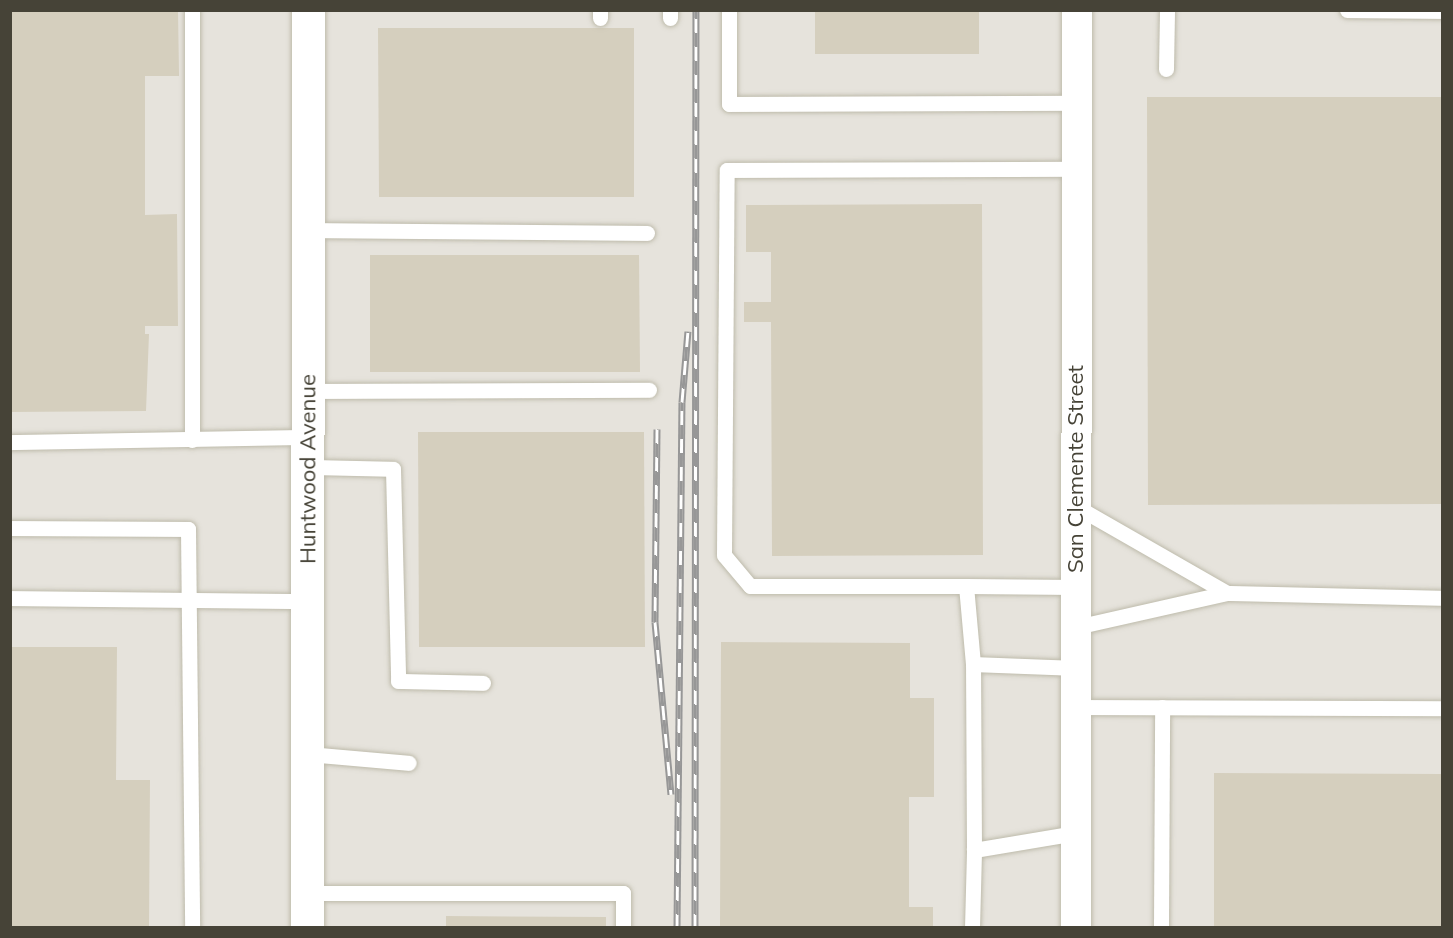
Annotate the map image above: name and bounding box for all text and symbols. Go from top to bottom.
street label: San Clemente Street [1063,365,1089,573]
street label: Huntwood Avenue [295,374,321,564]

